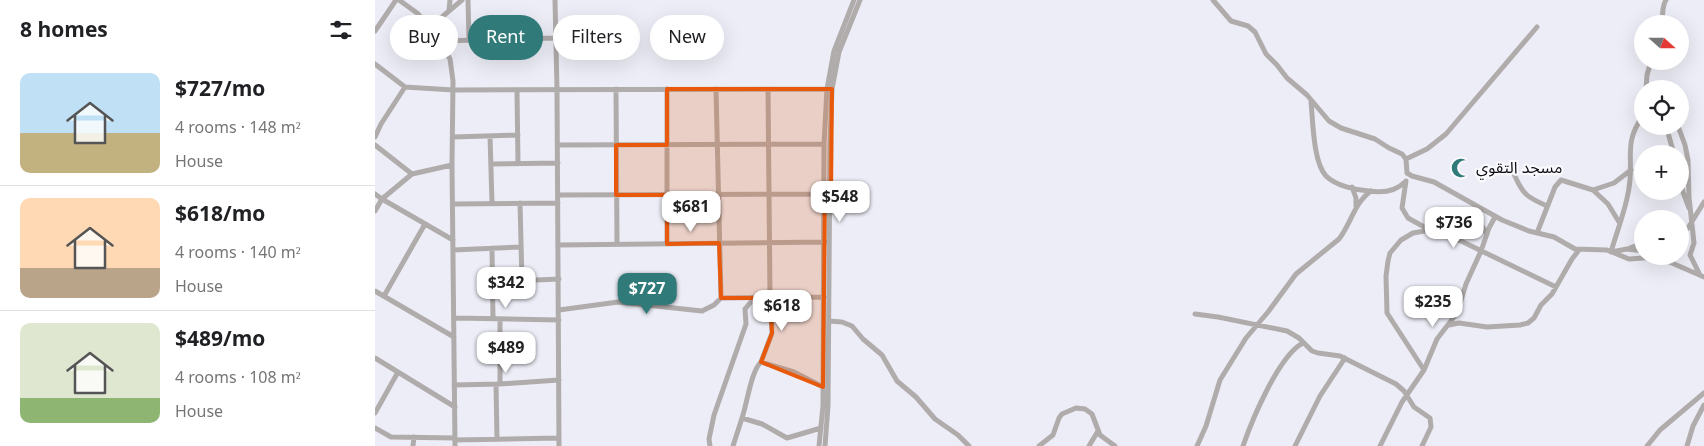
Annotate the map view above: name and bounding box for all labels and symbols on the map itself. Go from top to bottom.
north arrow [1634,15,1689,70]
place label: مسجد التقوي [1476,151,1562,185]
mosque icon: مسجد التقوي [1450,157,1472,179]
pin: $548 [810,180,870,223]
pin: $681 [661,190,721,233]
pin: $736 [1424,206,1484,249]
pin: $342 [476,266,536,309]
pin: $727 [617,272,677,315]
pin: $235 [1403,286,1463,328]
pin: $618 [752,290,812,332]
pin: $489 [476,332,536,374]

